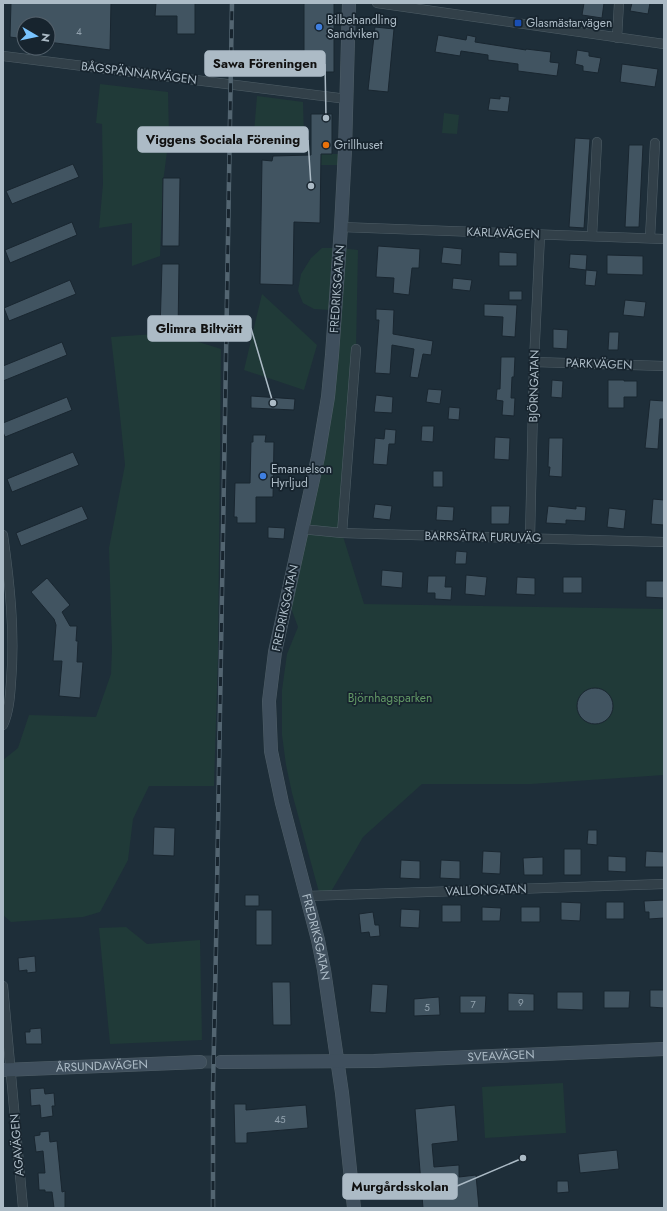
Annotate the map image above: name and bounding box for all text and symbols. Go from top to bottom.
place label: Bilbehandling Sandviken [327,11,397,43]
place label: Glasmästarvägen [526,14,612,32]
north arrow [16,16,56,56]
marker: Glasmästarvägen [513,18,523,28]
marker: Bilbehandling Sandviken [314,22,324,32]
house number: 4 [76,24,82,39]
text: N [37,32,54,43]
callout: Sawa Föreningen [205,51,325,76]
text: Sawa Föreningen [213,54,317,73]
street label: BÅGSPÄNNARVÄGEN [80,57,198,89]
callout: Viggens Sociala Förening [138,127,308,152]
text: Viggens Sociala Förening [145,130,300,149]
place label: Grillhuset [334,136,383,154]
marker: Grillhuset [321,140,331,150]
street label: KARLAVÄGEN [466,223,540,243]
street label: FREDRIKSGATAN [325,244,349,334]
callout: Glimra Biltvätt [148,316,251,341]
text: Glimra Biltvätt [156,319,243,338]
street label: BJÖRNGATAN [524,349,544,423]
street label: PARKVÄGEN [565,354,633,374]
place label: Emanuelson Hyrljud [271,460,332,492]
marker: Emanuelson Hyrljud [258,471,268,481]
street label: BARRSÄTRA FURUVÄG [425,527,541,547]
street label: FREDRIKSGATAN [267,563,303,653]
park label: Björnhagsparken [348,689,432,707]
street label: VALLONGATAN [445,880,527,900]
street label: FREDRIKSGATAN [297,892,334,981]
house number: 9 [518,995,524,1010]
house number: 7 [470,997,476,1012]
house number: 5 [424,1000,430,1015]
street label: SVEAVÄGEN [467,1045,535,1066]
street label: ÅRSUNDAVÄGEN [56,1055,148,1077]
house number: 45 [274,1112,286,1127]
street label: AGAVÄGEN [5,1113,29,1177]
callout: Murgårdsskolan [343,1174,457,1199]
text: Murgårdsskolan [351,1177,449,1196]

